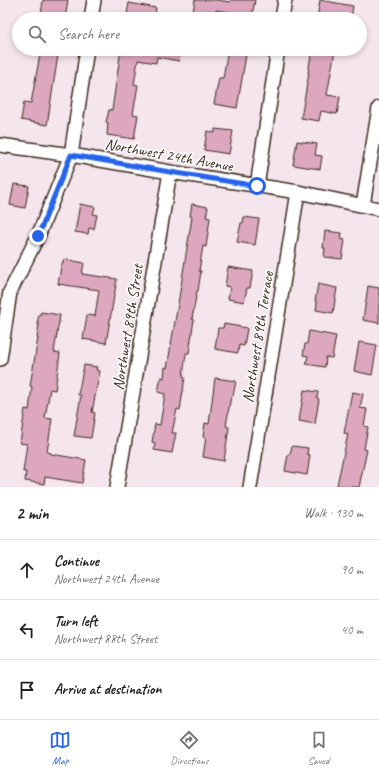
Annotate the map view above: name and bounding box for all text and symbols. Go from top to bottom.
search box [12,12,367,56]
icon: search [26,23,48,45]
text: Search here [58,25,119,44]
street label: Northwest 24th Avenue [103,134,236,176]
route start [248,177,266,195]
route end [29,227,47,245]
street label: Northwest 89th Street [108,261,148,391]
street label: Northwest 89th Terrace [238,268,278,404]
text: 2 min [16,503,49,524]
text: Walk · 130 m [304,505,363,521]
text: Continue [54,552,99,571]
icon: ahead [16,559,38,581]
text: 90 m [341,562,363,578]
text: Northwest 24th Avenue [54,571,159,587]
text: Turn left [54,612,97,631]
icon: left [16,619,38,641]
text: 40 m [341,622,363,638]
text: Northwest 88th Street [54,631,157,647]
icon: arrive [16,679,38,701]
text: Arrive at destination [54,680,161,699]
tab: Map [49,729,71,767]
tab: Directions [170,729,209,767]
tab: Saved [308,729,330,767]

